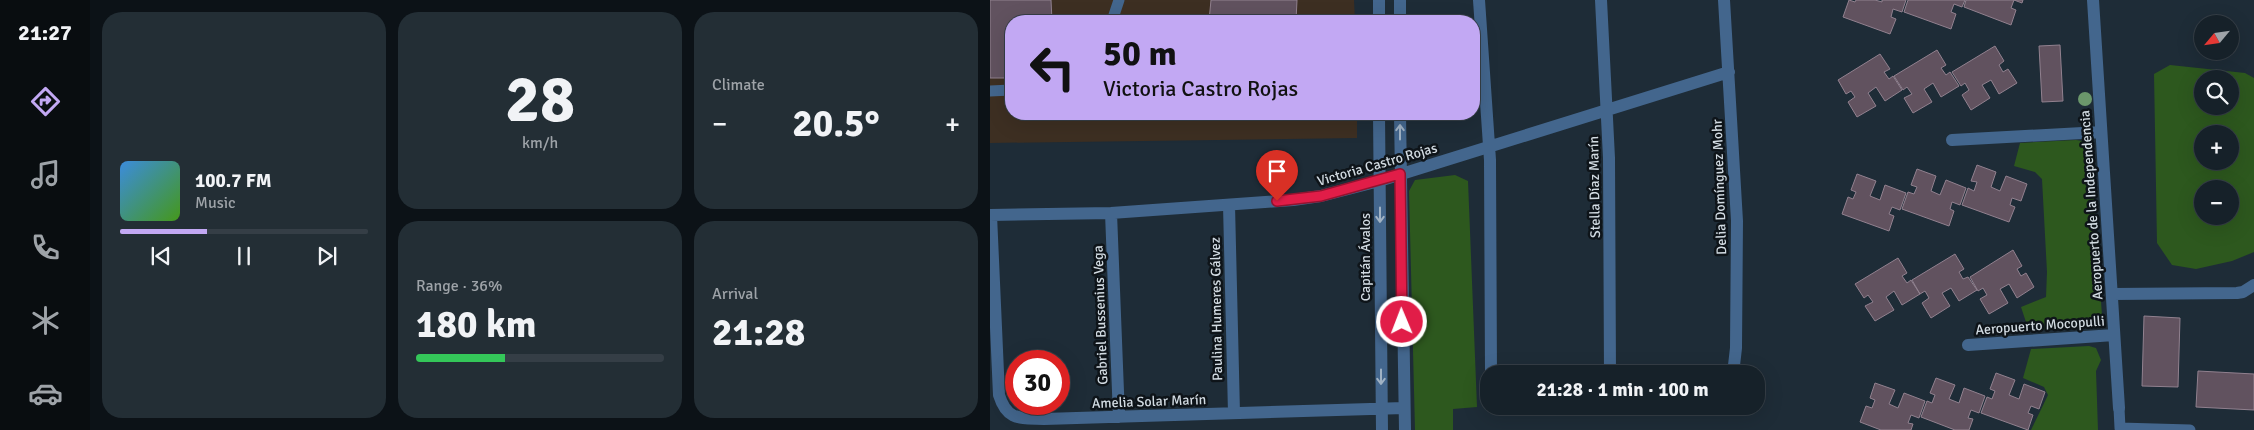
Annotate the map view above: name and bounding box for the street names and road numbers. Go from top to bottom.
street label: Aeropuerto de la Independencia [2076,110,2107,300]
street label: Delia Domínguez Mohr [1709,118,1730,255]
street label: Stella Díaz Marín [1585,136,1604,238]
street label: Victoria Castro Rojas [1315,139,1439,190]
street label: Capitán Ávalos [1357,213,1374,301]
street label: Paulina Humeres Gálvez [1207,237,1226,381]
street label: Gabriel Bussenius Vega [1090,245,1111,385]
street label: Aeropuerto Mocopulli [1975,313,2105,338]
street label: Amelia Solar Marín [1092,391,1207,412]

